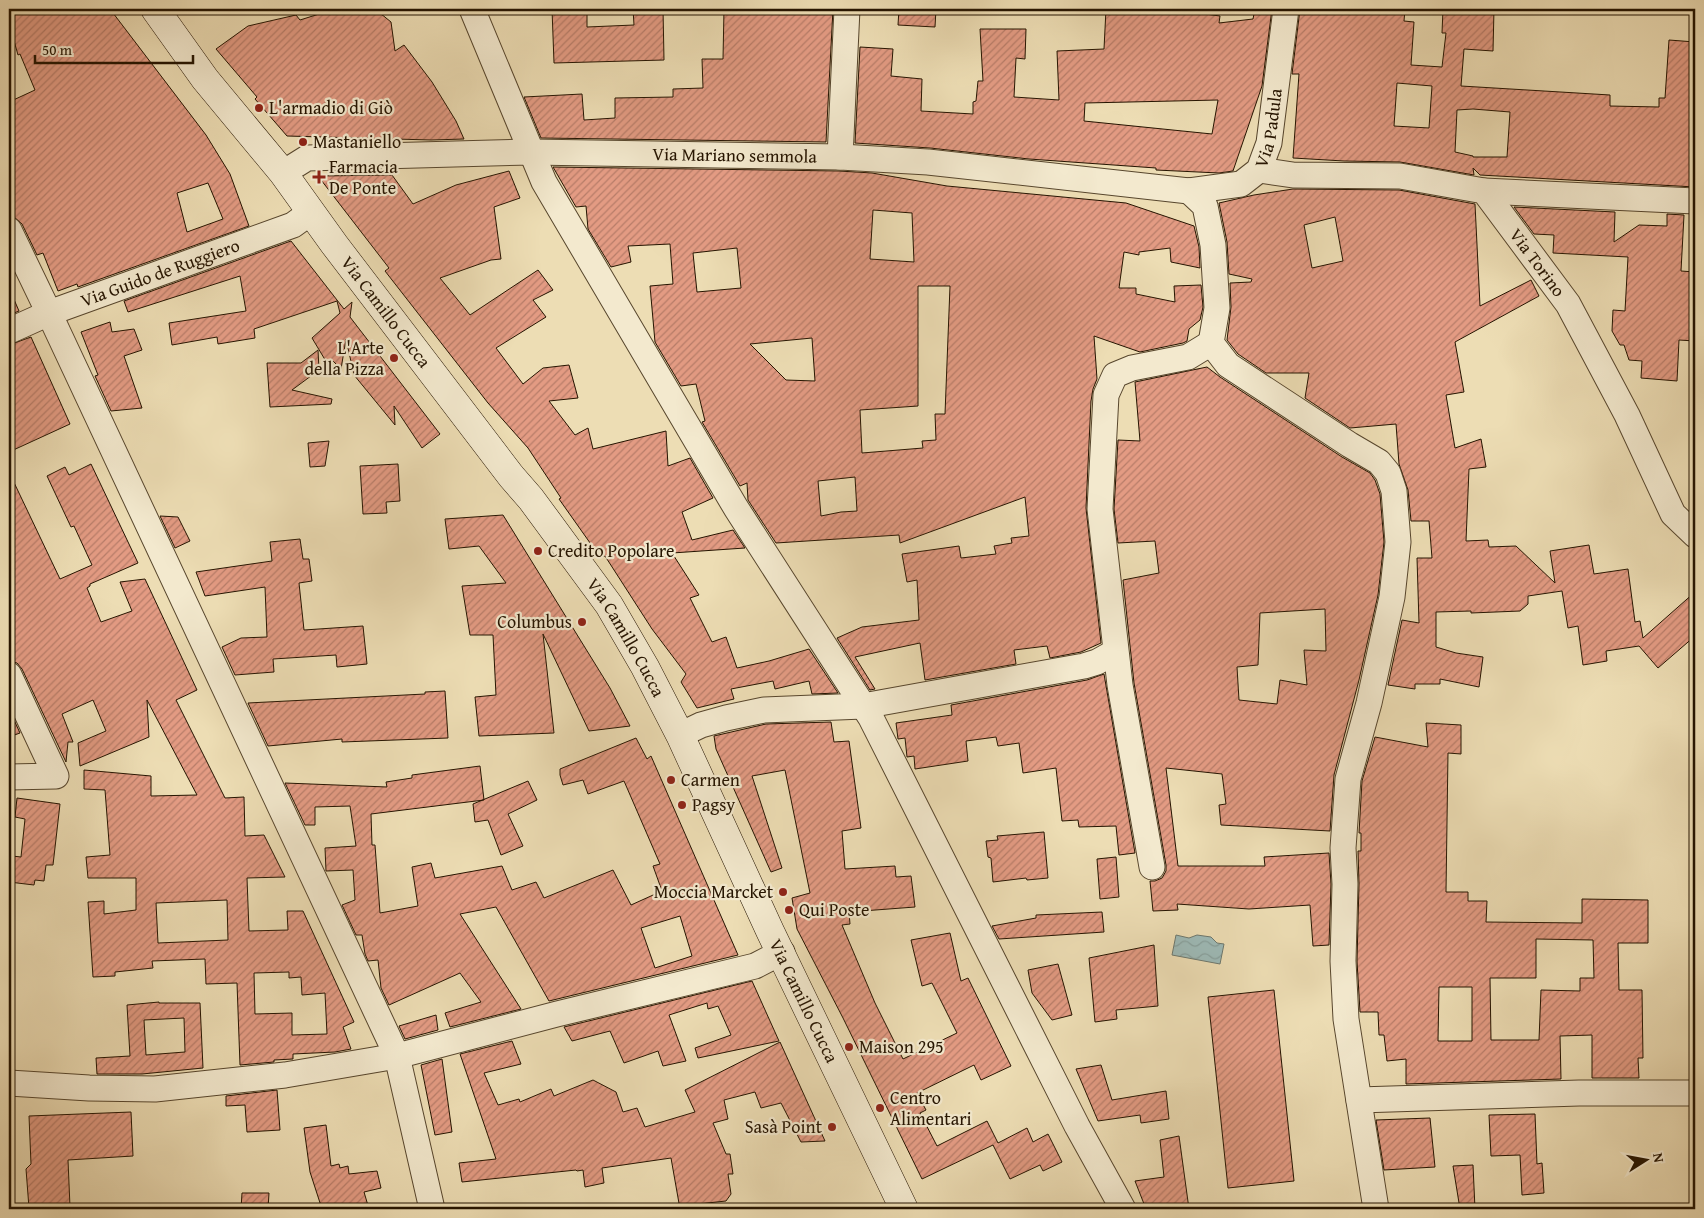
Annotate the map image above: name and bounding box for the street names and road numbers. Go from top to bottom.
street label: Via Padula [1247,86,1289,171]
street label: Via Mariano semmola [652,140,818,170]
street label: Via Torino [1503,222,1572,302]
street label: Via Guido de Ruggiero [77,231,243,314]
street label: Via Camillo Cucca [335,250,438,374]
street label: Via Camillo Cucca [580,572,672,702]
street label: Via Camillo Cucca [763,934,846,1068]

